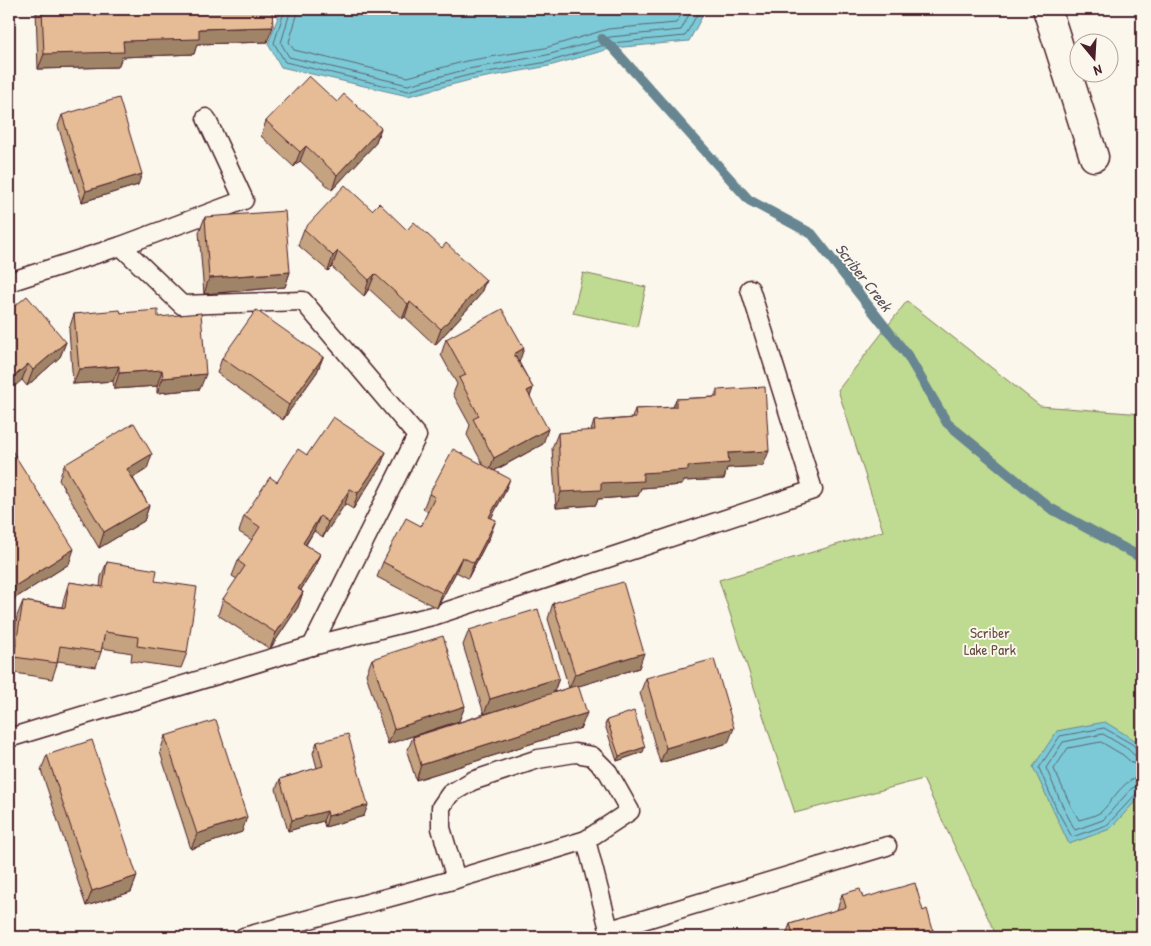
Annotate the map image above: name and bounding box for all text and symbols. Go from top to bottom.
north arrow [1068,32,1118,82]
text: N [1091,61,1105,81]
water label: Scriber Creek [831,239,898,317]
park label: Scriber Lake Park [964,622,1016,660]

